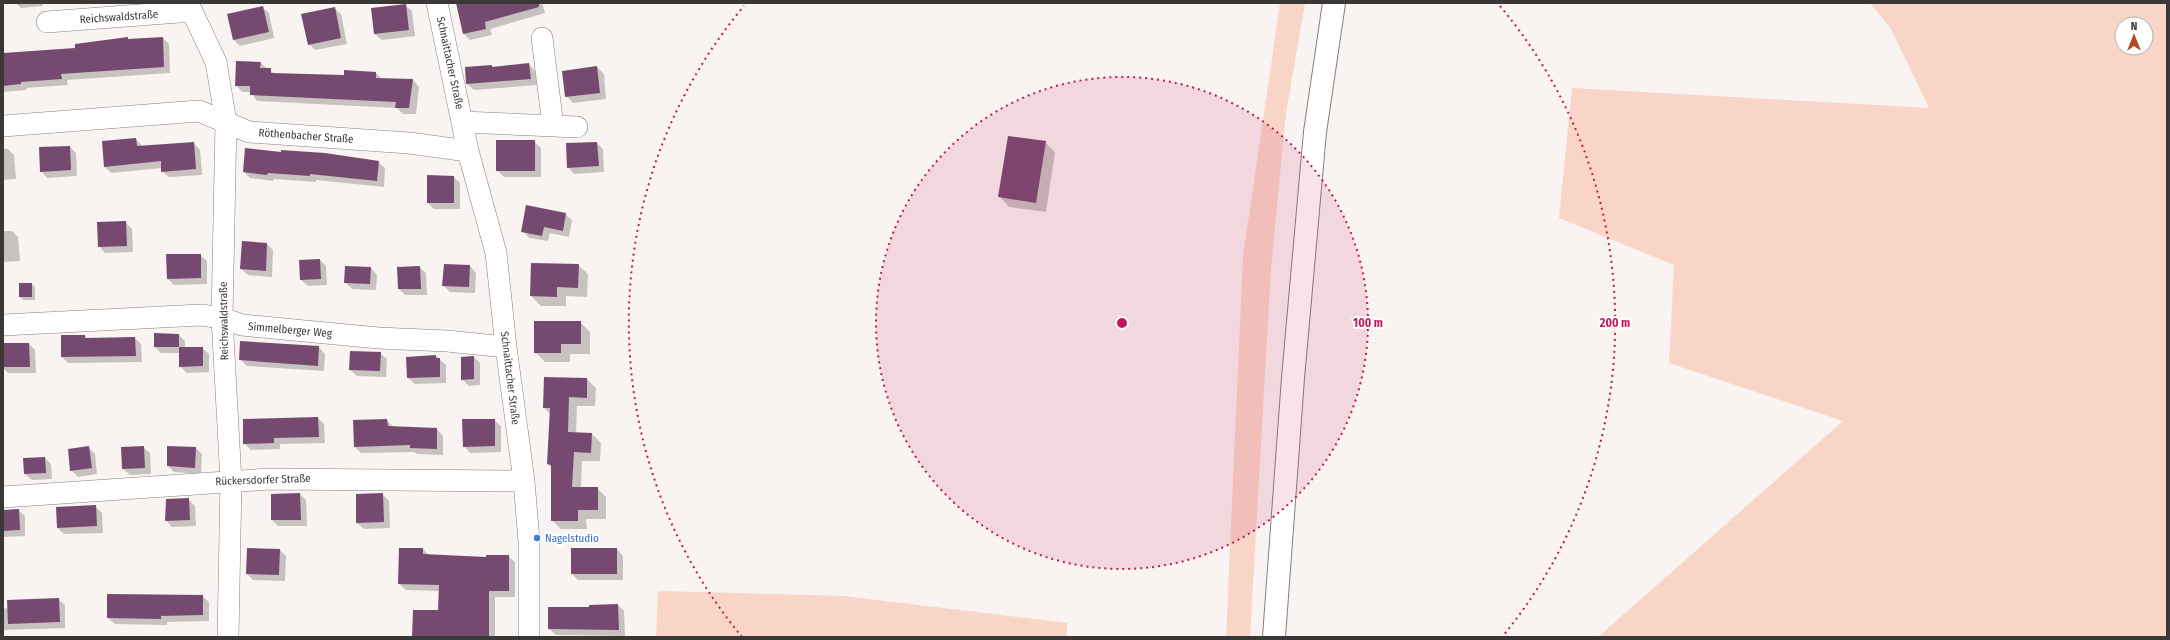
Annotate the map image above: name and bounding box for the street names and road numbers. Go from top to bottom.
street label: Reichswaldstraße [79,8,159,26]
street label: Schnaittacher Straße [434,16,466,110]
street label: Röthenbacher Straße [258,126,354,146]
street label: Reichswaldstraße [217,282,231,360]
street label: Simmelberger Weg [248,320,333,340]
street label: Schnaittacher Straße [498,331,522,425]
street label: Rückersdorfer Straße [215,472,311,488]

